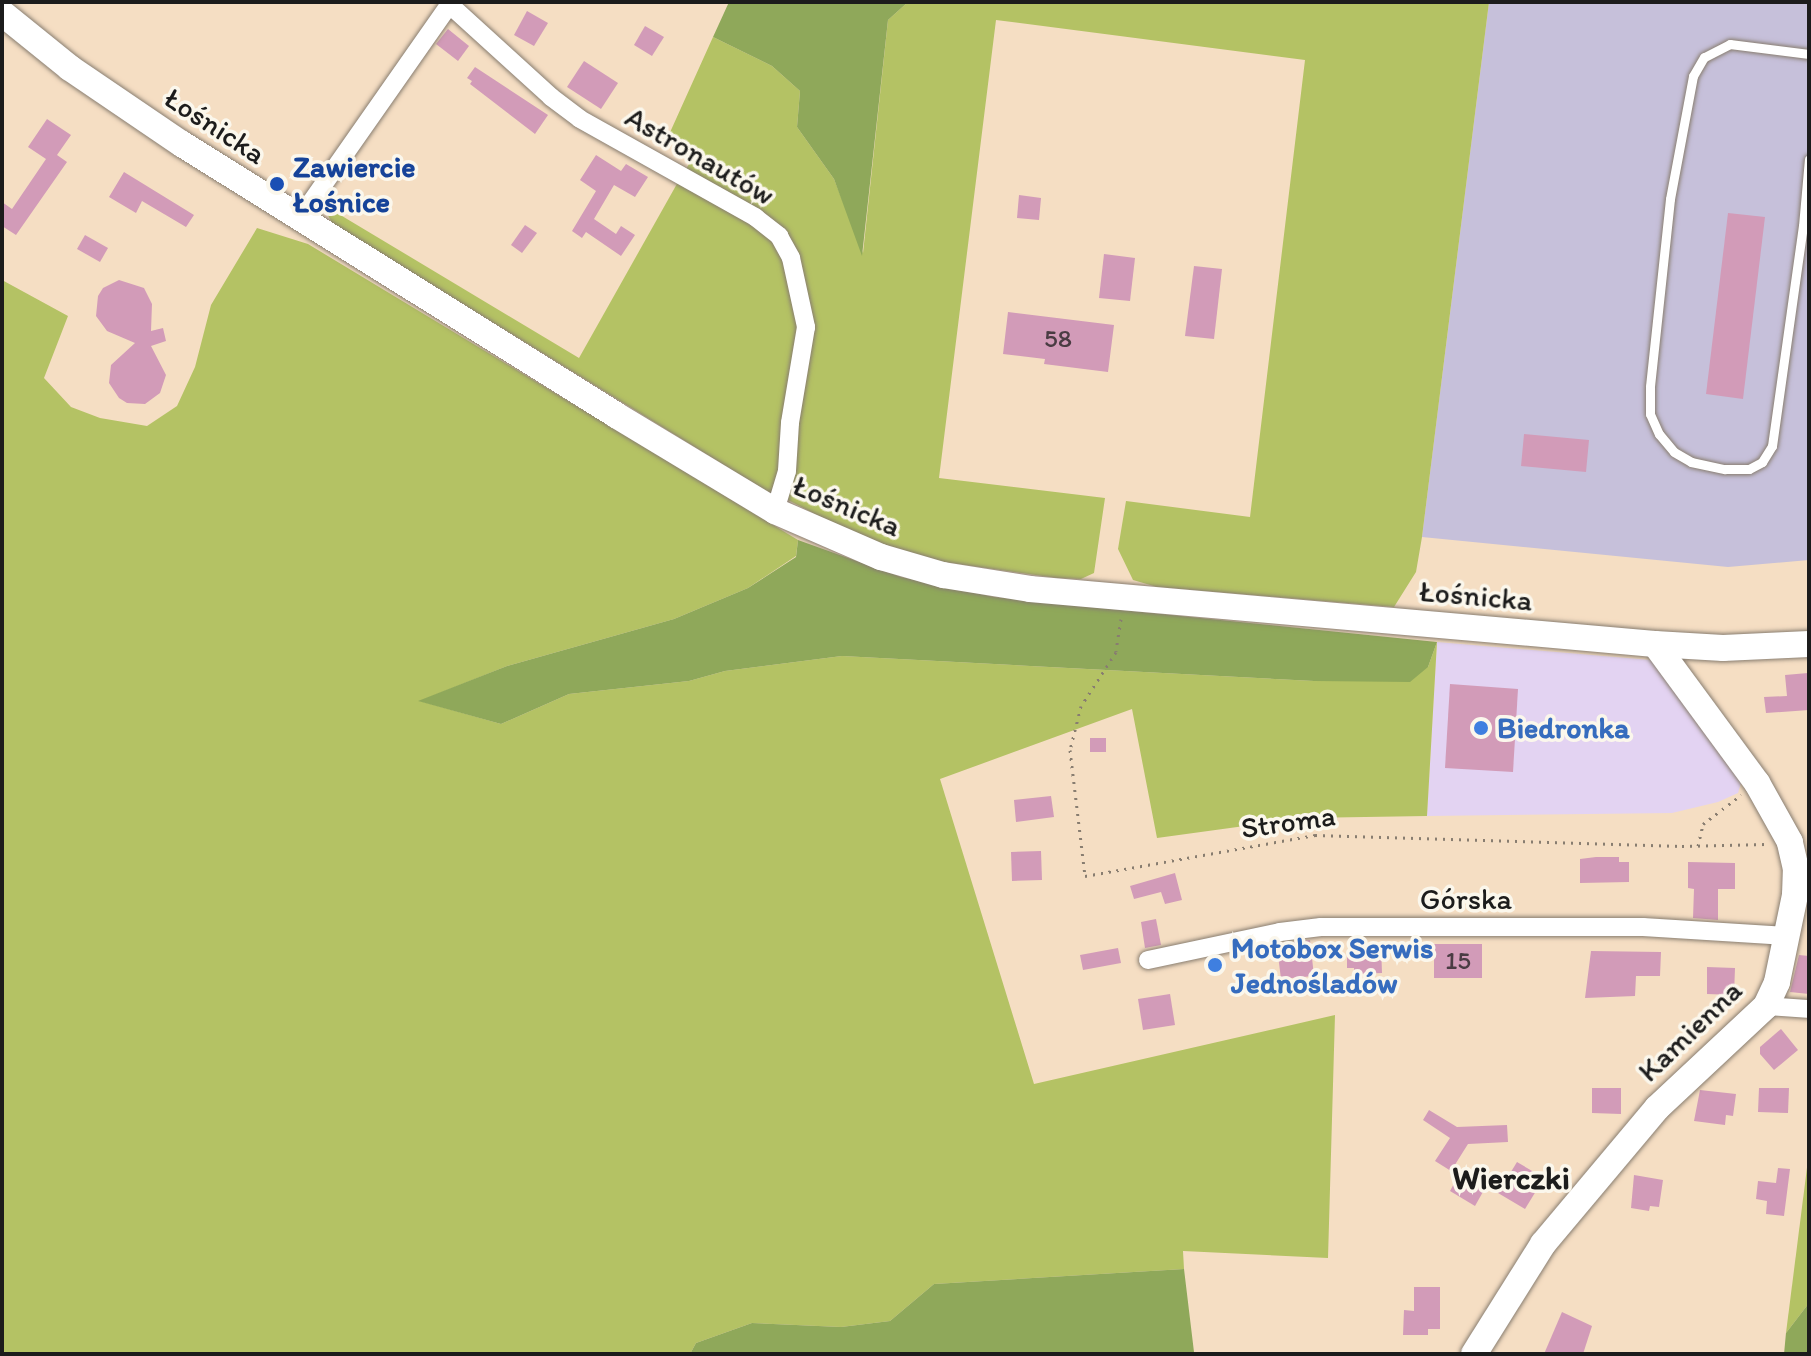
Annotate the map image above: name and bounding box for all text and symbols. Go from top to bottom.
street label: Łośnicka [158,80,272,172]
street label: Astronautów [619,99,781,213]
place label: Zawiercie Łośnice [293,149,416,220]
marker: Zawiercie Łośnice [268,175,286,193]
house number: 58 [1044,323,1072,355]
street label: Łośnicka [788,467,906,545]
street label: Łośnicka [1418,573,1534,619]
place label: Biedronka [1497,710,1630,746]
marker: Biedronka [1472,719,1490,737]
street label: Stroma [1239,798,1337,846]
street label: Górska [1420,881,1512,917]
place label: Motobox Serwis Jednośladów [1231,930,1433,1000]
house number: 15 [1445,945,1471,977]
marker: Motobox Serwis Jednośladów [1206,956,1224,974]
street label: Kamienna [1630,973,1750,1089]
district label: Wierczki [1452,1159,1570,1197]

